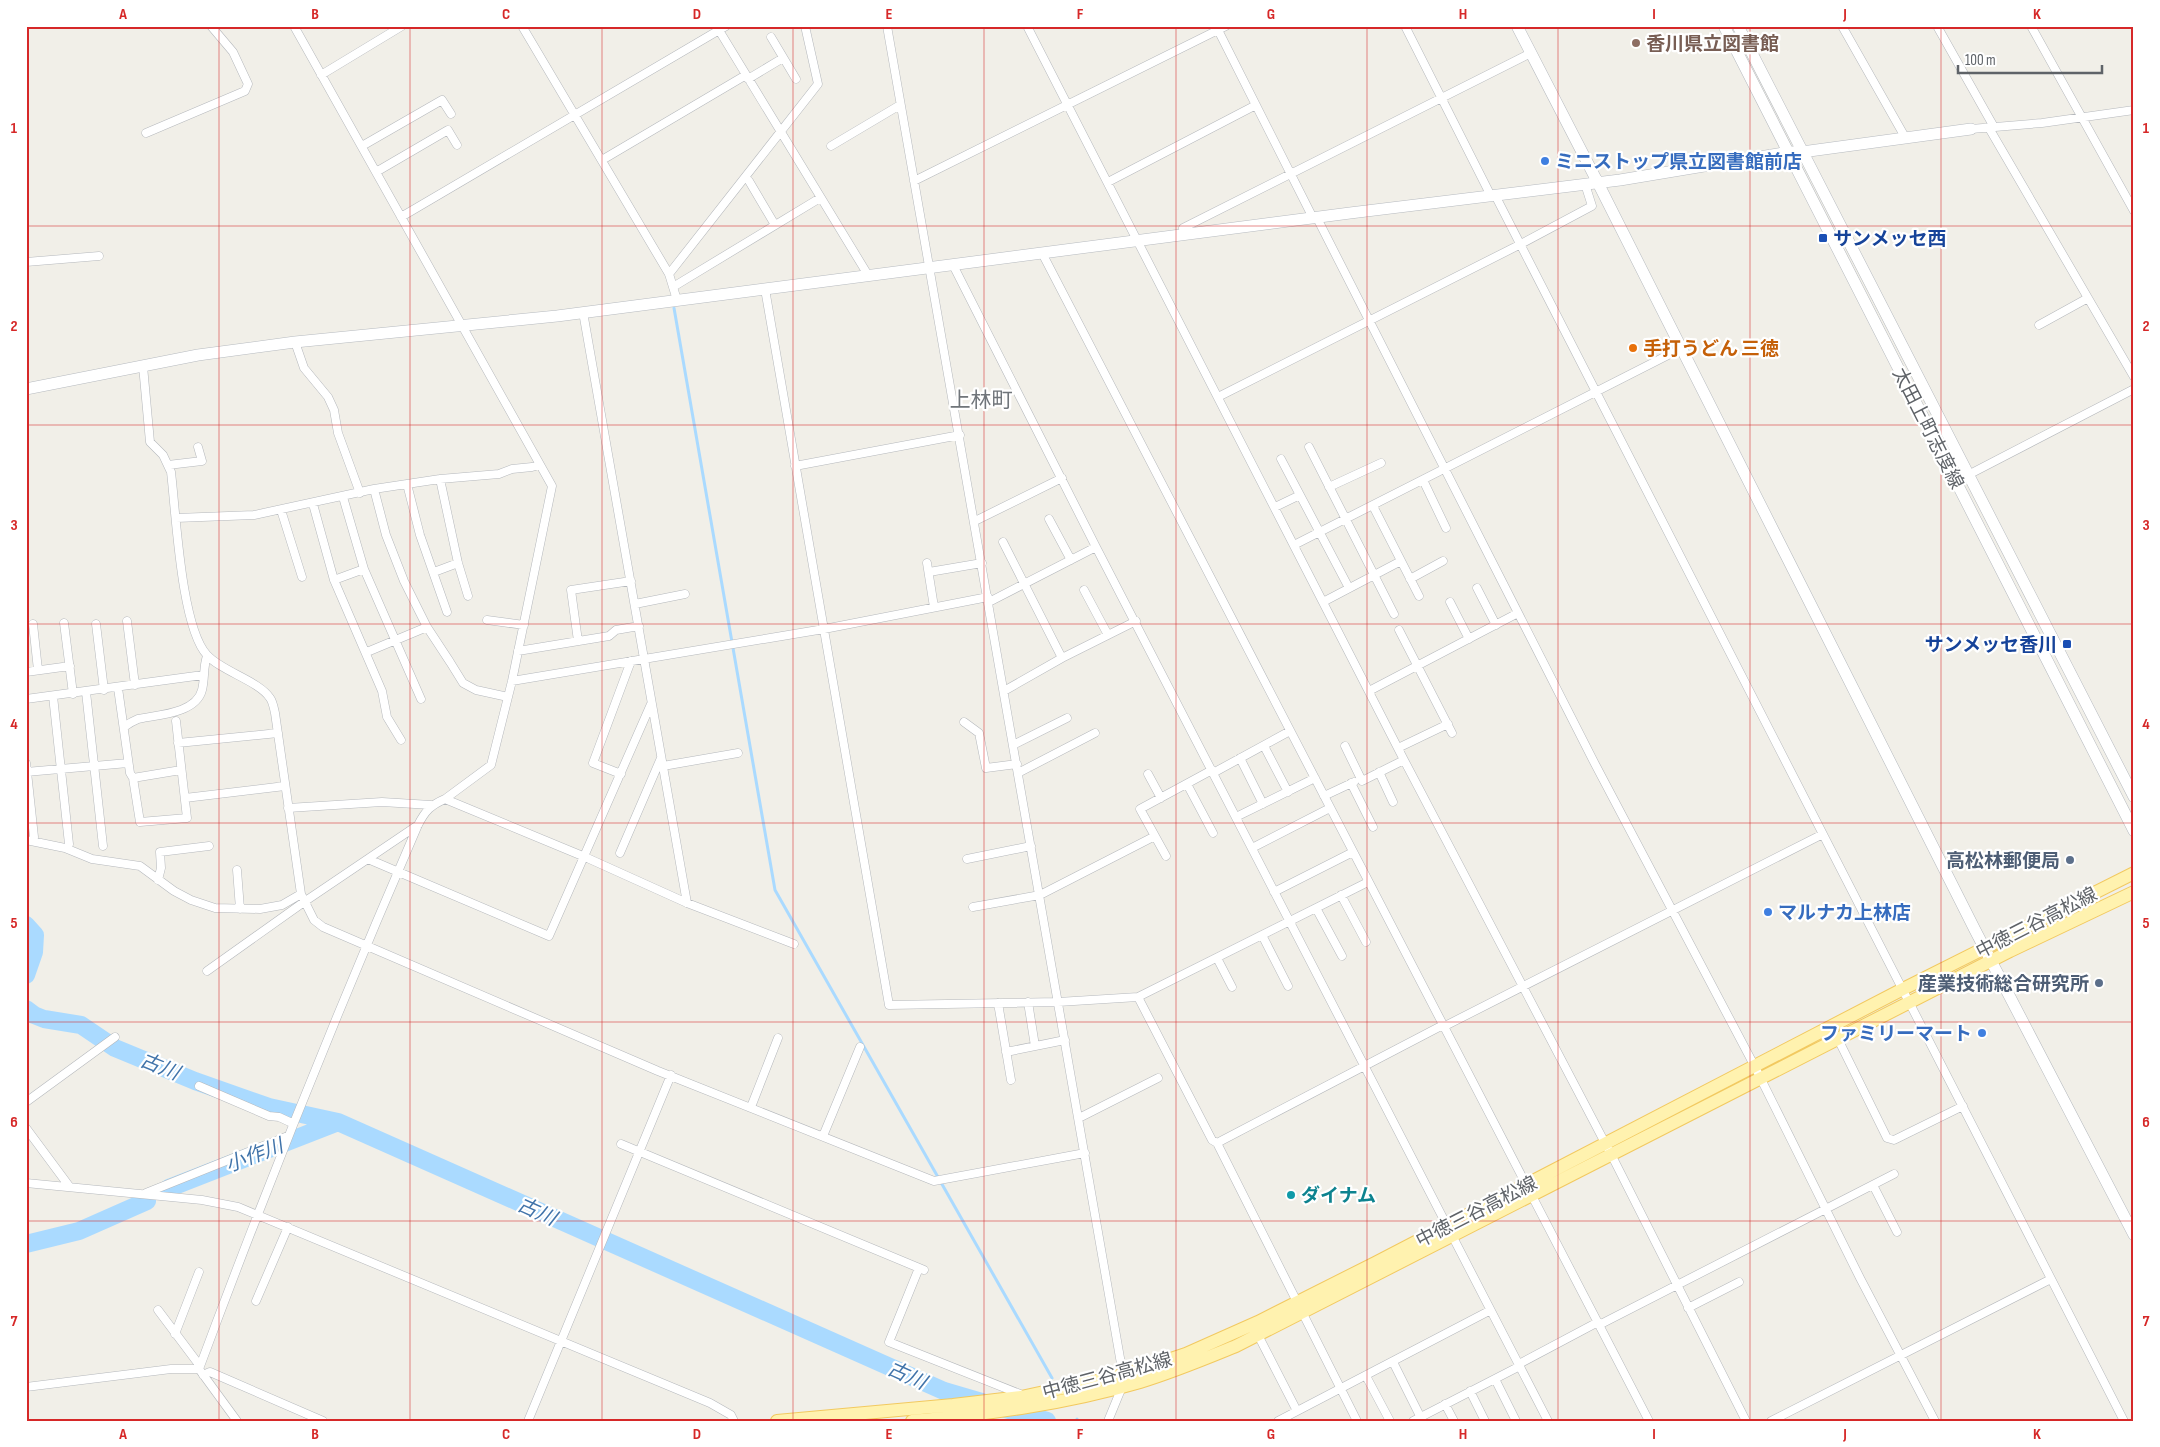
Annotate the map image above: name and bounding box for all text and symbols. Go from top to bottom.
text: A [118,5,127,24]
text: B [311,5,319,24]
text: C [502,5,510,24]
text: D [693,5,701,24]
text: E [886,5,893,24]
text: F [1077,5,1084,24]
text: G [1267,5,1275,24]
text: H [1459,5,1467,24]
text: I [1652,5,1656,24]
text: J [1842,5,1847,24]
text: K [2033,5,2041,24]
place label: 香川県立図書館 [1646,33,1779,56]
marker: 香川県立図書館 [1630,37,1642,49]
scale bar [1958,42,2101,74]
text: 100 m [1965,51,1996,70]
text: 1 [11,119,18,138]
text: 1 [2143,119,2150,138]
place label: ミニストップ県立図書館前店 [1555,151,1802,174]
marker: ミニストップ県立図書館前店 [1539,155,1551,167]
place label: サンメッセ西 [1833,228,1946,251]
marker: サンメッセ西 [1817,232,1829,244]
text: 2 [10,317,18,336]
text: 2 [2142,317,2150,336]
place label: 手打うどん 三徳 [1643,338,1779,361]
marker: 手打うどん 三徳 [1627,342,1639,354]
street label: 太田上町志度線 [1887,364,1968,493]
district label: 上林町 [950,388,1013,413]
text: 3 [10,516,18,535]
text: 3 [2142,516,2150,535]
place label: サンメッセ香川 [1925,634,2057,657]
marker: サンメッセ香川 [2061,638,2073,650]
text: 4 [10,715,18,734]
text: 4 [2142,715,2150,734]
place label: 高松林郵便局 [1946,850,2060,873]
marker: 高松林郵便局 [2064,854,2076,866]
street label: 中徳三谷高松線 [1972,883,2101,964]
place label: マルナカ上林店 [1778,902,1911,925]
marker: マルナカ上林店 [1762,906,1774,918]
text: 5 [10,914,18,933]
text: 5 [2142,914,2150,933]
place label: 産業技術総合研究所 [1918,973,2089,996]
marker: 産業技術総合研究所 [2093,977,2105,989]
place label: ファミリーマート [1820,1023,1972,1046]
marker: ファミリーマート [1976,1027,1988,1039]
water label: 古川 [137,1048,185,1086]
text: 6 [10,1113,18,1132]
text: 6 [2142,1113,2150,1132]
water label: 小作川 [222,1133,289,1178]
street label: 中徳三谷高松線 [1412,1172,1541,1253]
place label: ダイナム [1301,1185,1376,1208]
marker: ダイナム [1285,1189,1297,1201]
water label: 古川 [513,1193,562,1232]
text: 7 [11,1312,18,1331]
text: 7 [2143,1312,2150,1331]
street label: 中徳三谷高松線 [1040,1348,1175,1405]
water label: 古川 [883,1357,932,1396]
text: A [118,1425,127,1444]
text: B [311,1425,319,1444]
text: C [502,1425,510,1444]
text: D [693,1425,701,1444]
text: E [886,1425,893,1444]
text: F [1077,1425,1084,1444]
text: G [1267,1425,1275,1444]
text: H [1459,1425,1467,1444]
text: I [1652,1425,1656,1444]
text: J [1842,1425,1847,1444]
text: K [2033,1425,2041,1444]

